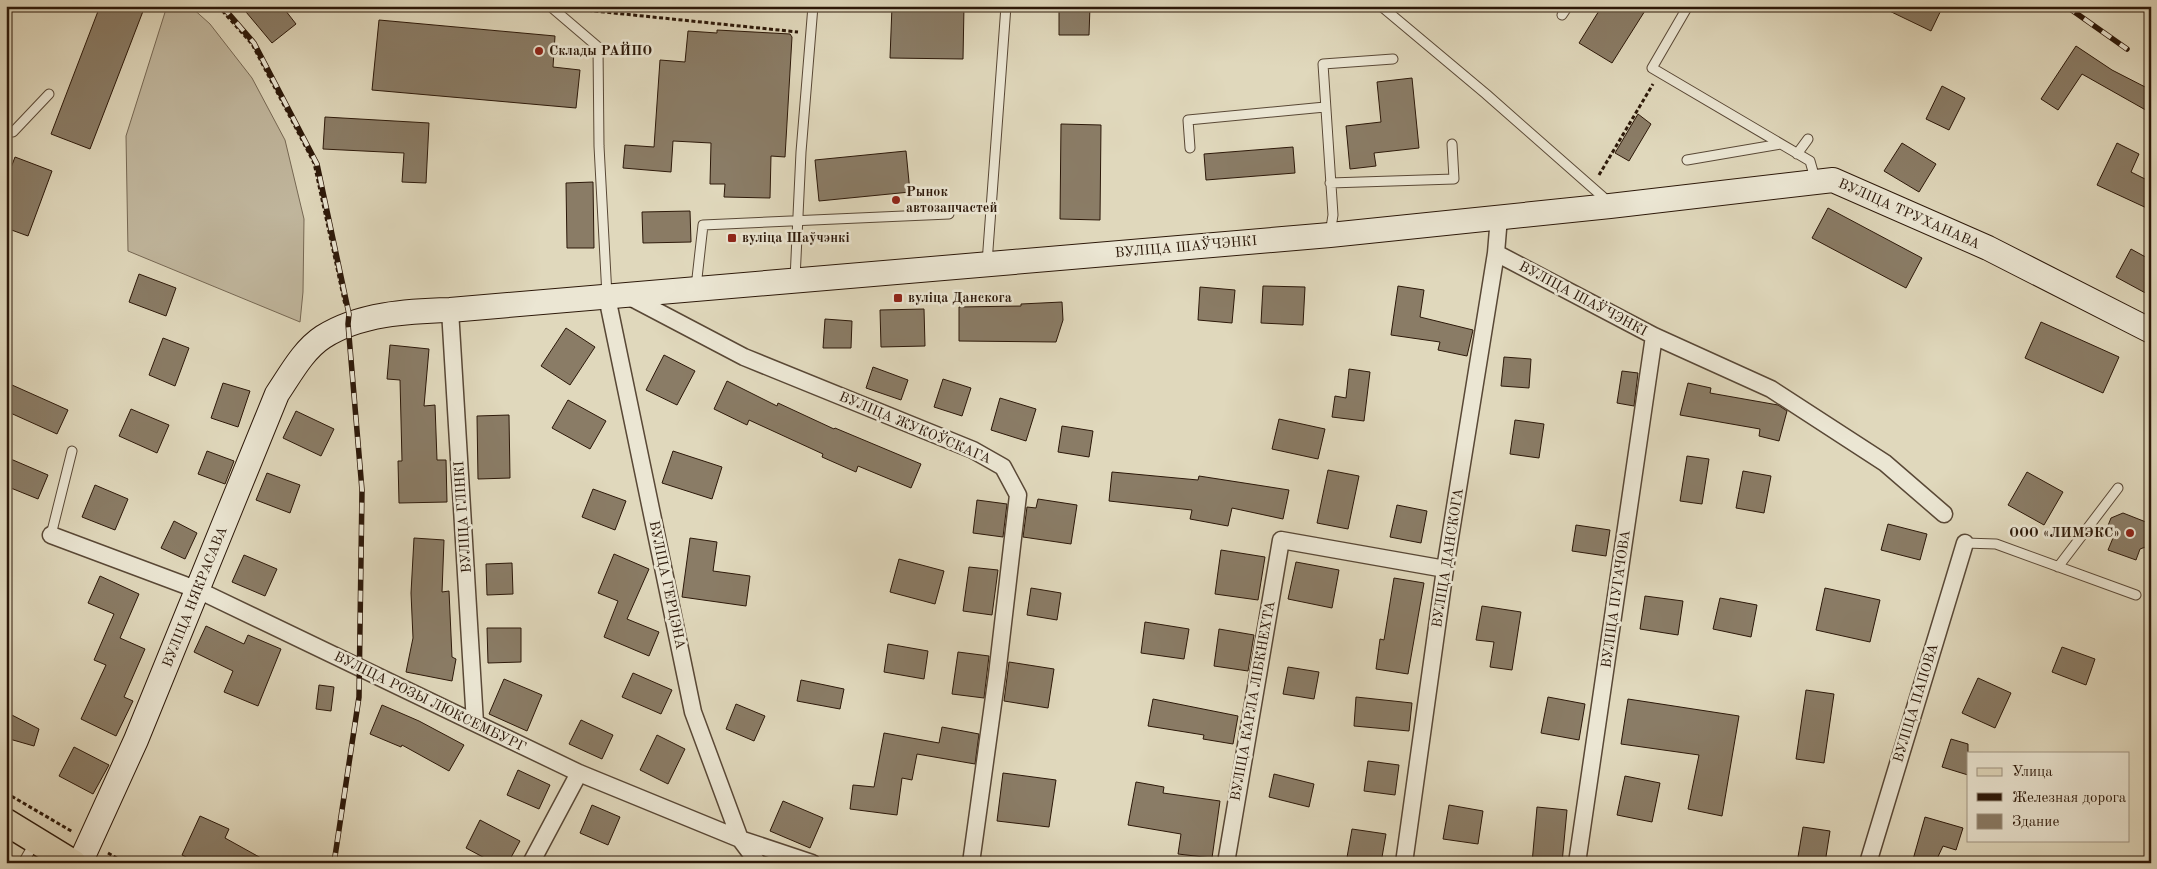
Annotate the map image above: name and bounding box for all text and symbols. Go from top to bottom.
place label: Склады РАЙПО [549,41,652,58]
marker: Склады РАЙПО [533,45,545,57]
street label: ВУЛІЦА ТРУХАНАВА [1836,176,1982,252]
place label: Рынок автозапчастей [906,185,997,215]
marker: Рынок автозапчастей [890,194,902,206]
street label: ВУЛІЦА ШАЎЧЭНКІ [1114,230,1258,260]
place label: вуліца Шаўчэнкі [742,231,850,245]
marker: вуліца Шаўчэнкі [726,232,738,244]
street label: ВУЛІЦА ШАЎЧЭНКІ [1517,256,1651,339]
place label: вуліца Данскога [908,291,1012,305]
marker: вуліца Данскога [892,292,904,304]
street label: ВУЛІЦА ЖУКОЎСКАГА [837,386,995,467]
street label: ВУЛІЦА ГЛІНКІ [452,461,474,573]
street label: ВУЛІЦА ДАНСКОГА [1430,487,1466,629]
street label: ВУЛІЦА ГЕРЦЭНА [647,519,688,651]
street label: ВУЛІЦА НЯКРАСАВА [160,524,230,669]
place label: ООО «ЛИМЭКС» [2009,526,2120,540]
marker: ООО «ЛИМЭКС» [2124,527,2136,539]
street label: ВУЛІЦА ПУГАЧОВА [1599,529,1633,669]
street label: ВУЛІЦА КАРЛА ЛІБКНЕХТА [1228,600,1278,802]
street label: ВУЛІЦА ПАПОВА [1891,642,1941,764]
street label: ВУЛІЦА РОЗЫ ЛЮКСЕМБУРГ [332,649,528,755]
legend [1967,752,2130,842]
text: Улица [2012,765,2053,780]
text: Железная дорога [2012,791,2127,806]
text: Здание [2012,815,2059,830]

